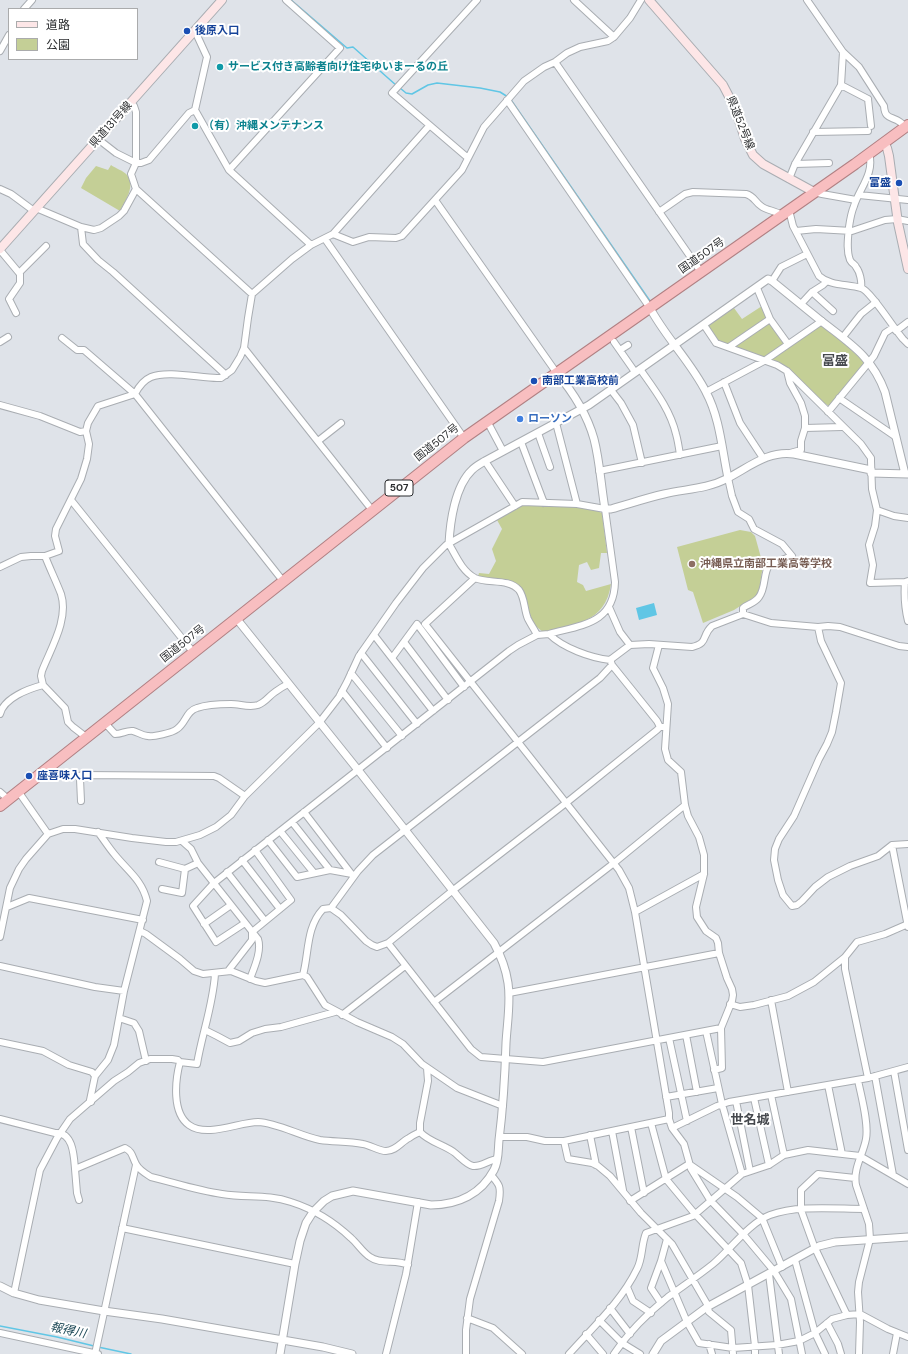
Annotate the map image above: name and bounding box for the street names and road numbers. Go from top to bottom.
street label: 県道52号線 [723,94,757,152]
street label: 県道131号線 [87,99,135,151]
street label: 国道507号 [677,235,727,277]
street label: 国道507号 [412,421,462,465]
road number: 507 [385,480,413,496]
street label: 国道507号 [158,622,208,666]

